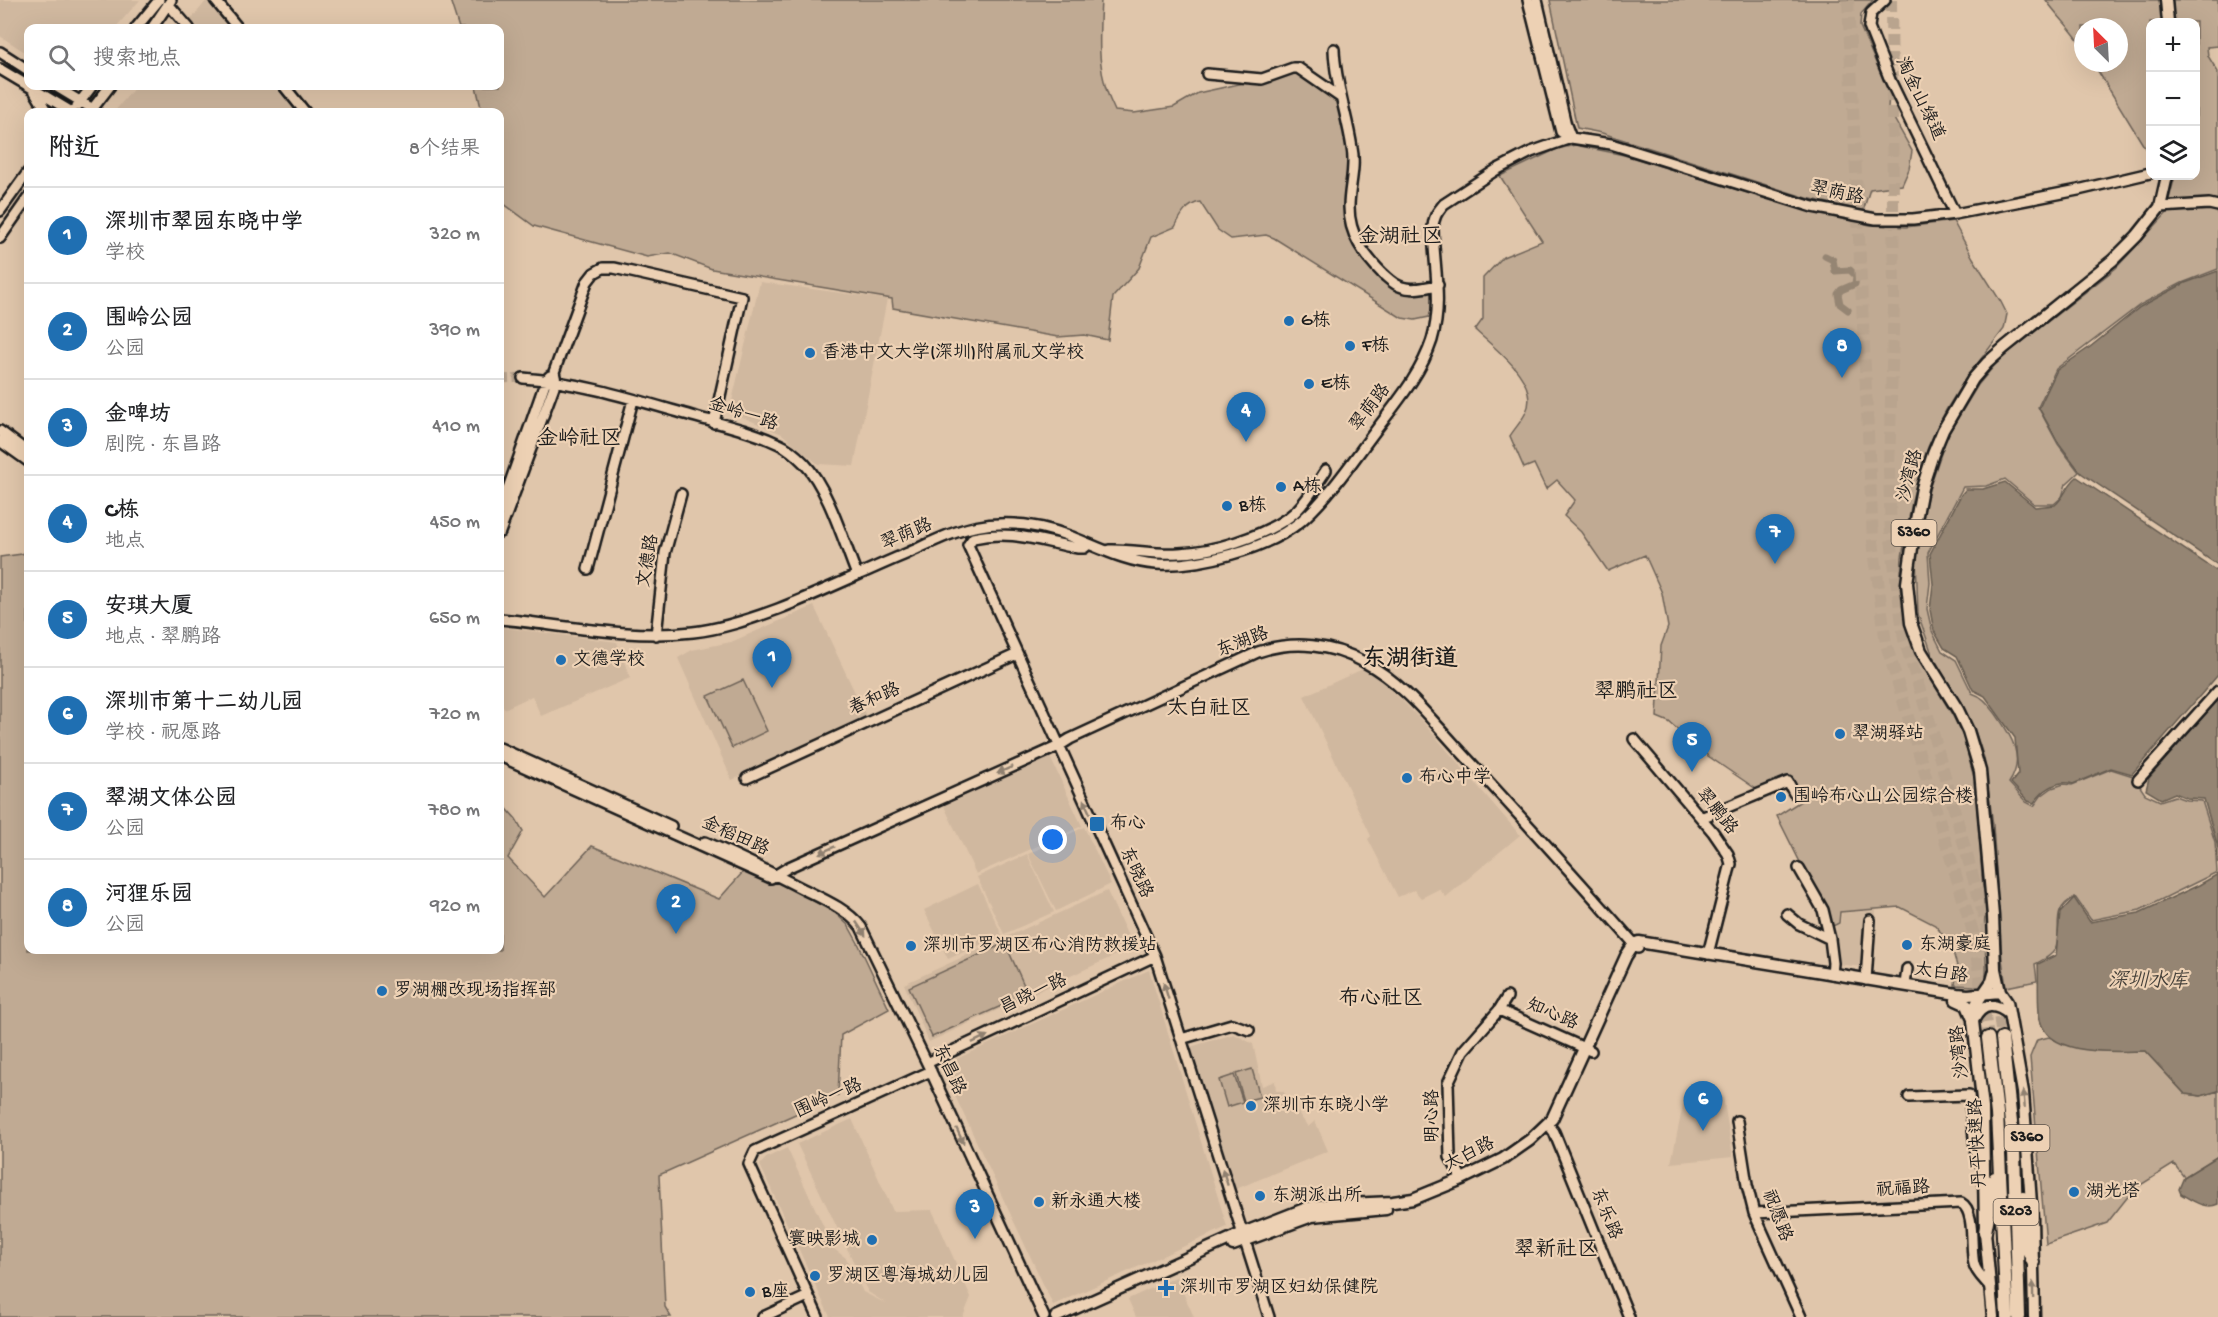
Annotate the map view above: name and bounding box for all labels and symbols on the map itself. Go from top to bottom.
north arrow [2074,18,2128,72]
street label: 淘金山绿道 [1890,54,1949,144]
street label: 翠荫路 [1808,177,1866,210]
district label: 金湖社区 [1358,224,1442,251]
place label: G栋 [1301,310,1330,332]
marker: G栋 [1282,314,1296,328]
pin: 8 [1822,328,1862,378]
place label: F栋 [1361,335,1389,357]
marker: F栋 [1343,339,1357,353]
place label: 香港中文大学(深圳)附属礼文学校 [822,342,1084,364]
marker: 香港中文大学(深圳)附属礼文学校 [803,346,817,360]
place label: E栋 [1321,373,1350,395]
marker: E栋 [1302,377,1316,391]
street label: 翠荫路 [1346,380,1396,436]
pin: 4 [1226,392,1266,442]
street label: 金岭一路 [706,393,781,436]
district label: 金岭社区 [537,426,621,453]
street label: 沙湾路 [1893,447,1928,505]
place label: A栋 [1293,476,1322,498]
marker: A栋 [1274,480,1288,494]
place label: B栋 [1238,495,1266,517]
marker: B栋 [1220,499,1234,513]
street label: 翠荫路 [878,514,936,555]
pin: 7 [1756,514,1794,564]
road number: S360 [1892,520,1936,546]
street label: 文德路 [633,532,664,589]
street label: 东湖路 [1214,623,1272,662]
pin: 1 [752,638,792,688]
district label: 东湖街道 [1362,645,1458,675]
place label: 文德学校 [573,649,645,671]
marker: 文德学校 [554,653,568,667]
street label: 春和路 [846,679,904,721]
district label: 翠鹏社区 [1594,679,1678,706]
district label: 太白社区 [1167,696,1251,723]
pin: 5 [1672,722,1712,772]
place label: 翠湖驿站 [1852,723,1924,745]
marker: 翠湖驿站 [1833,727,1847,741]
one-way arrow [997,766,1014,775]
place label: 布心中学 [1419,767,1491,789]
marker: 布心中学 [1400,771,1414,785]
street label: 翠鹏路 [1691,784,1742,840]
place label: 围岭布心山公园综合楼 [1793,786,1973,808]
marker: 围岭布心山公园综合楼 [1774,790,1788,804]
one-way arrow [1082,799,1091,816]
street label: 金稻田路 [698,812,773,861]
place label: 布心 [1110,813,1146,835]
marker: 布心 [1088,815,1106,833]
your location [1038,825,1067,854]
street label: 东晓路 [1114,844,1157,902]
one-way arrow [819,846,836,855]
pin: 2 [656,884,696,934]
one-way arrow [855,921,866,937]
place label: 东湖豪庭 [1919,934,1991,956]
place label: 深圳市罗湖区布心消防救援站 [923,935,1157,957]
marker: 东湖豪庭 [1900,938,1914,952]
marker: 深圳市罗湖区布心消防救援站 [904,939,918,953]
street label: 太白路 [1913,959,1969,988]
street label: 昌晓一路 [997,969,1071,1020]
water label: 深圳水库 [2108,969,2190,994]
place label: 罗湖棚改现场指挥部 [394,980,556,1002]
one-way arrow [1161,982,1170,1000]
marker: 罗湖棚改现场指挥部 [375,984,389,998]
district label: 布心社区 [1339,986,1423,1013]
street label: 知心路 [1523,994,1581,1035]
street label: 沙湾路 [1947,1024,1974,1080]
one-way arrow [972,1034,989,1043]
street label: 东昌路 [927,1041,970,1099]
street label: 围岭一路 [791,1074,866,1123]
pin: 6 [1684,1082,1722,1131]
street label: 明心路 [1422,1089,1444,1143]
one-way arrow [2019,1090,2029,1109]
place label: 深圳市东晓小学 [1263,1095,1389,1117]
street label: 丹平快速路 [1965,1098,1992,1189]
marker: 深圳市东晓小学 [1244,1099,1258,1113]
road number: S360 [2004,1125,2050,1151]
one-way arrow [956,1127,965,1144]
street label: 太白路 [1441,1132,1499,1177]
one-way arrow [1220,1168,1229,1186]
street label: 祝福路 [1875,1177,1931,1202]
place label: 湖光塔 [2086,1181,2140,1203]
place label: 东湖派出所 [1272,1185,1362,1207]
street label: 东乐路 [1585,1185,1626,1243]
marker: 湖光塔 [2067,1185,2081,1199]
street label: 祝愿路 [1757,1187,1796,1245]
marker: 东湖派出所 [1253,1189,1267,1203]
pin: 3 [956,1190,994,1239]
place label: 新永通大楼 [1051,1191,1141,1213]
marker: 新永通大楼 [1032,1195,1046,1209]
road number: S203 [1994,1199,2038,1225]
place label: 寰映影城 [788,1229,860,1251]
marker: 寰映影城 [865,1233,879,1247]
district label: 翠新社区 [1514,1238,1598,1264]
place label: 罗湖区粤海城幼儿园 [827,1265,989,1287]
marker: 罗湖区粤海城幼儿园 [808,1269,822,1283]
place label: 深圳市罗湖区妇幼保健院 [1180,1277,1378,1299]
marker: 深圳市罗湖区妇幼保健院 [1157,1279,1175,1297]
one-way arrow [2028,1280,2038,1299]
place label: B座 [761,1281,789,1303]
marker: B座 [743,1285,757,1299]

